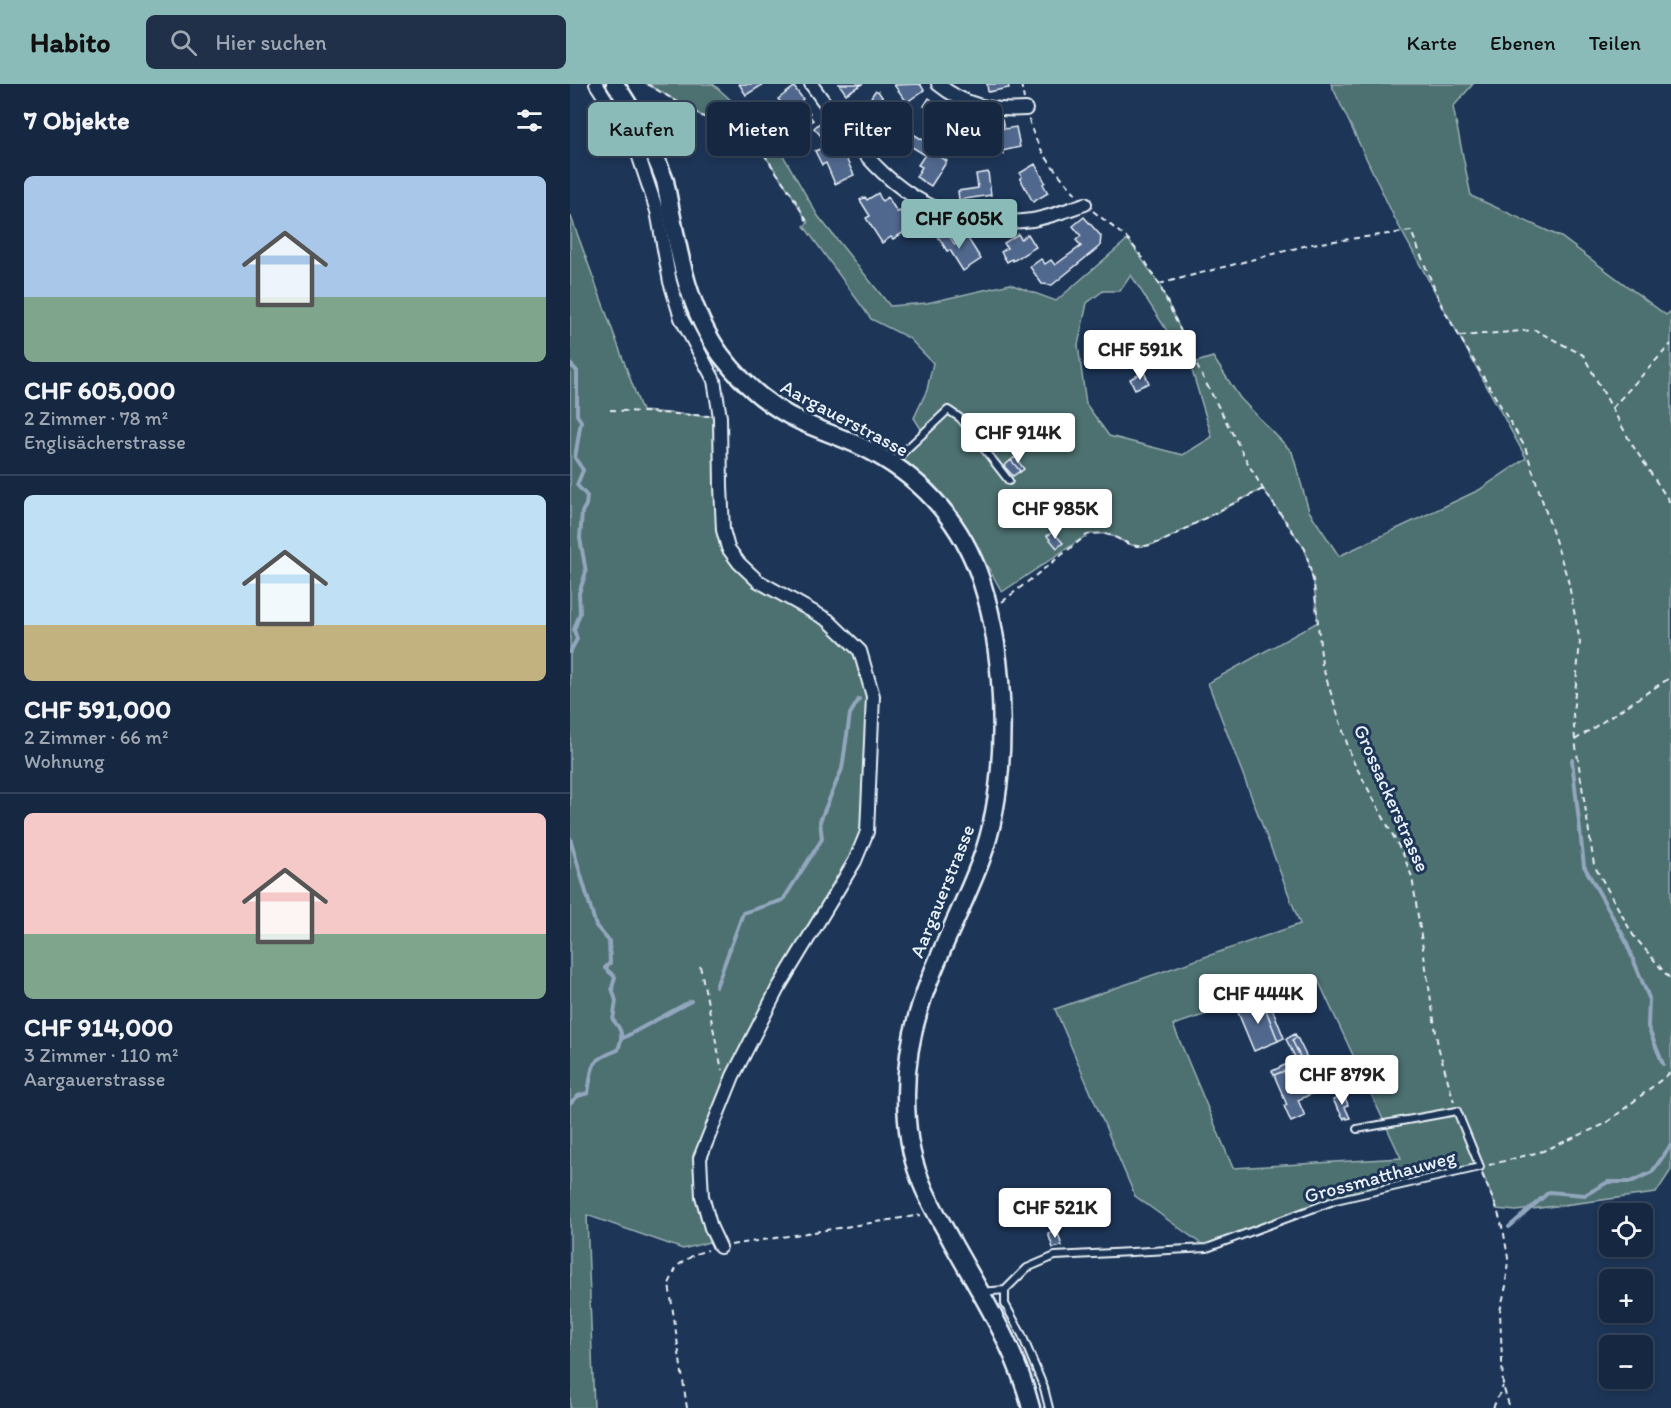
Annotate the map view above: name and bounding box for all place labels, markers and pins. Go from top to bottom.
pin: CHF 605K [897,199,1021,250]
pin: CHF 591K [1078,330,1202,381]
pin: CHF 914K [956,413,1080,464]
pin: CHF 985K [993,489,1117,540]
pin: CHF 444K [1196,974,1320,1025]
pin: CHF 879K [1280,1055,1404,1106]
pin: CHF 521K [993,1188,1117,1239]

